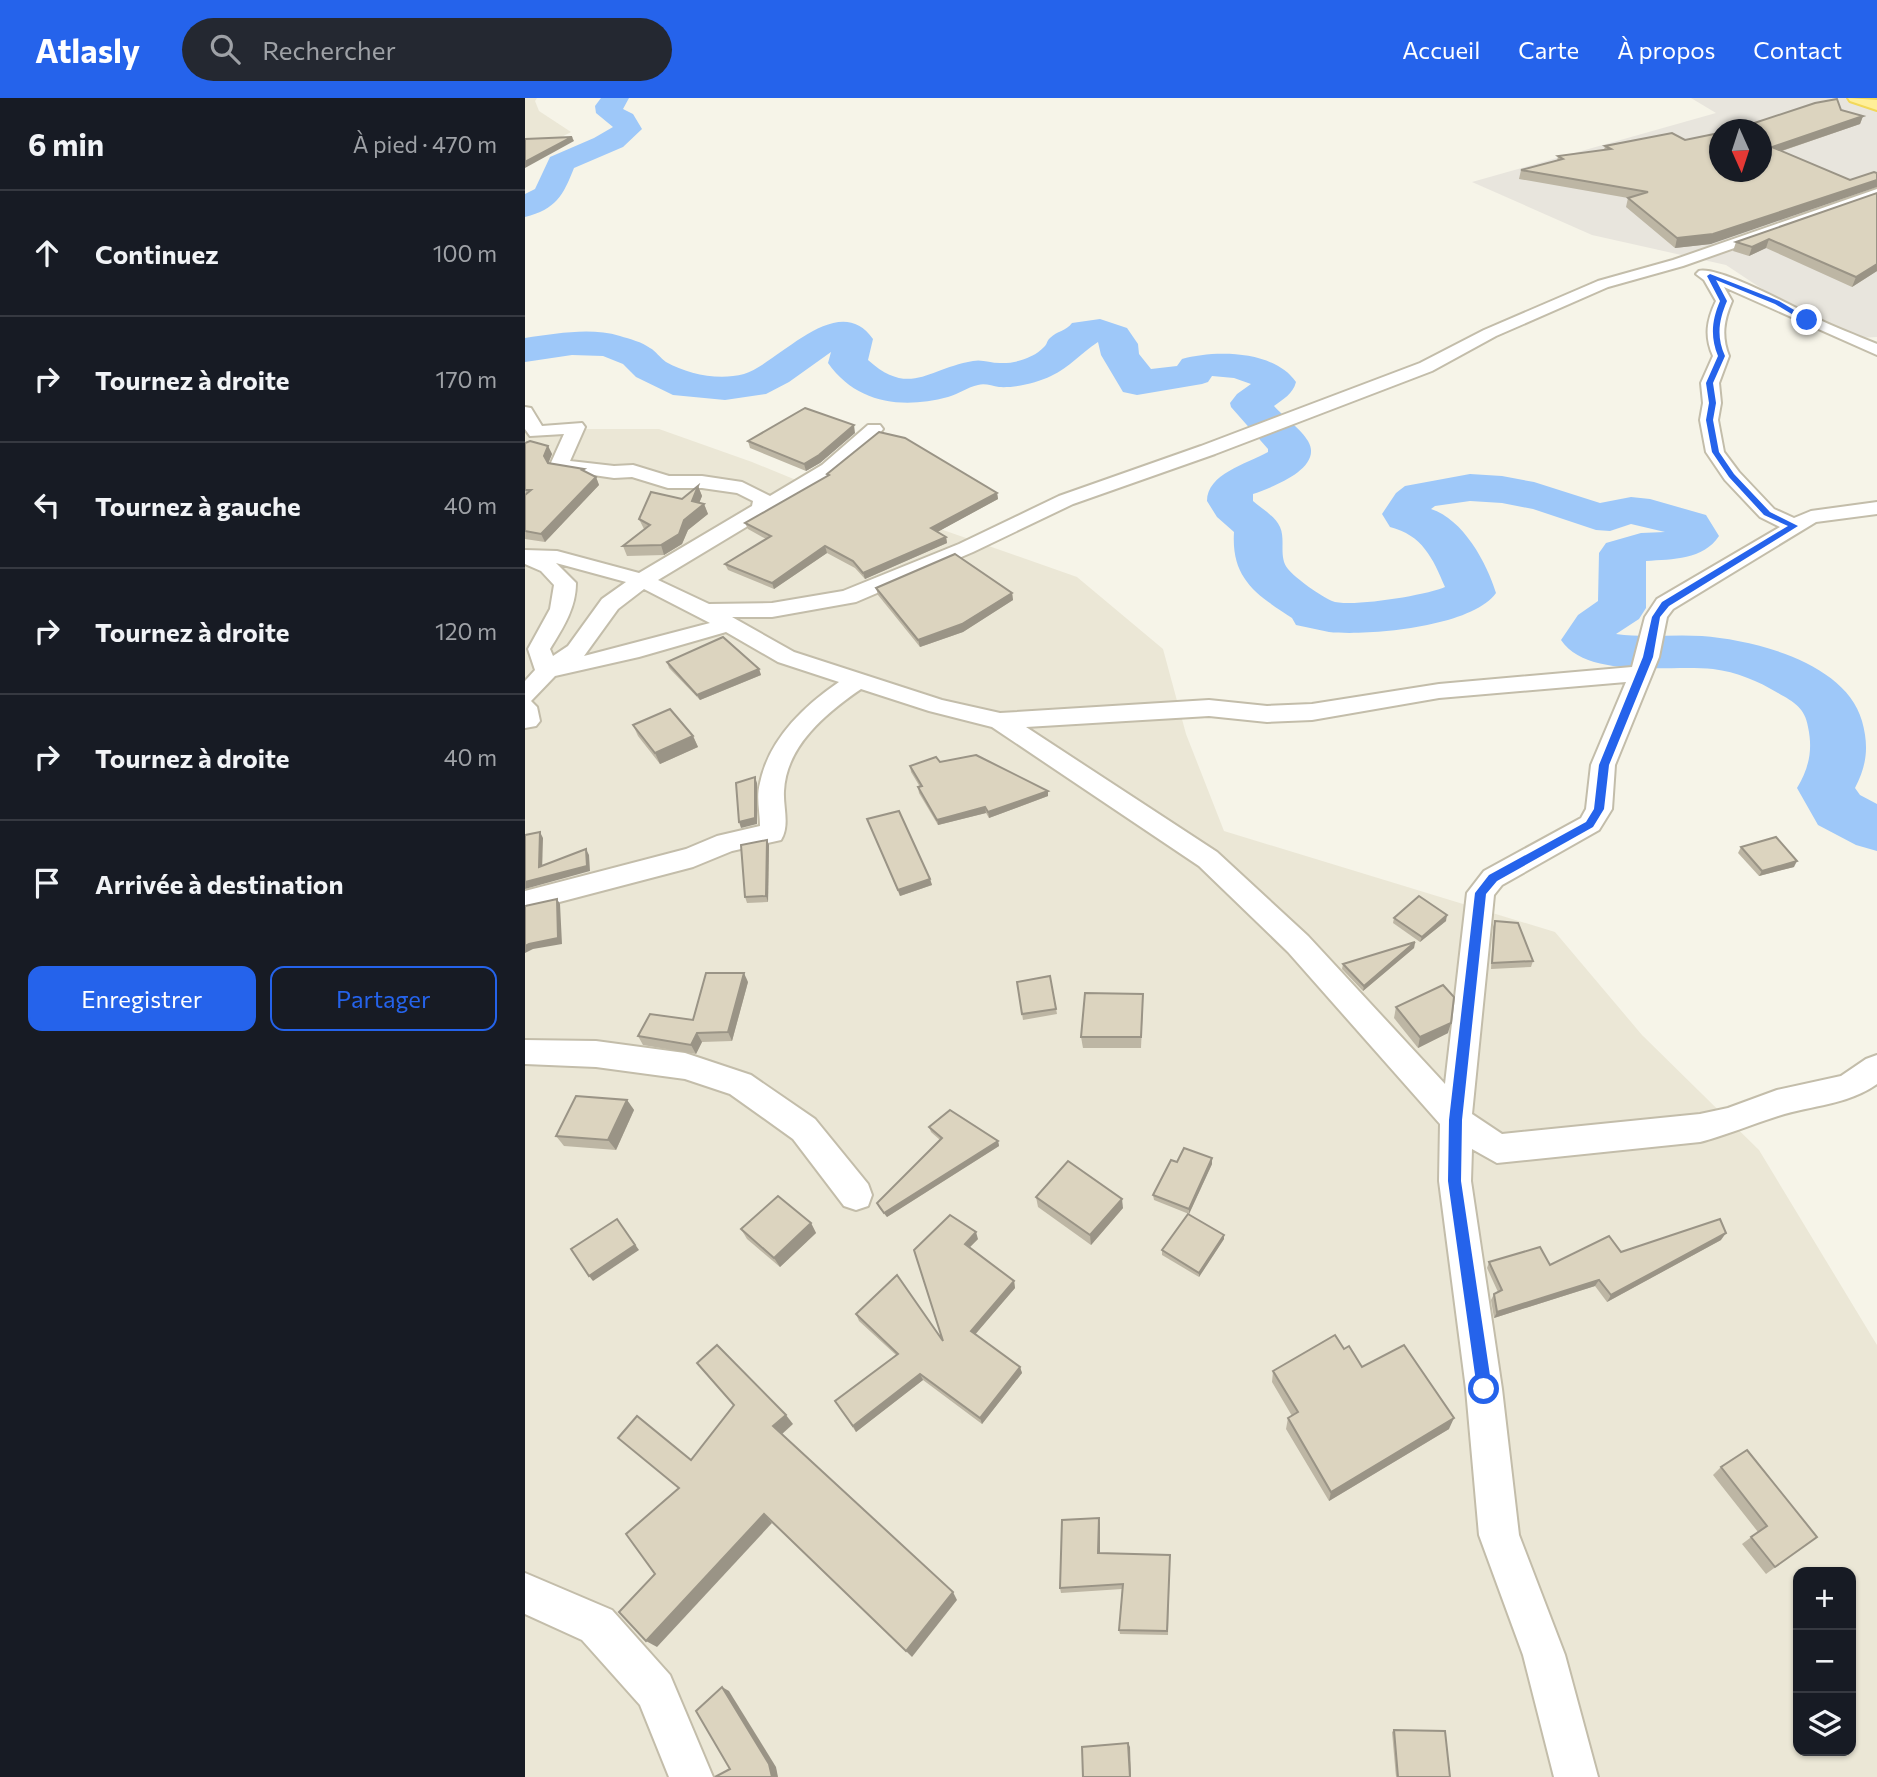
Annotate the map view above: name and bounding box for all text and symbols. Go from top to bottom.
search box [182,18,672,81]
text: Atlasly [35,29,140,70]
icon: search [206,30,244,68]
text: Rechercher [262,34,396,65]
text: Accueil [1402,35,1480,64]
text: Carte [1518,35,1579,64]
text: À propos [1617,35,1715,64]
text: Contact [1753,35,1842,64]
north arrow [1709,119,1772,182]
text: 6 min [28,125,104,162]
text: À pied · 470 m [353,130,497,158]
icon: ahead [28,234,66,272]
text: Continuez [95,238,219,269]
text: 100 m [433,239,497,267]
route end [1791,304,1822,335]
icon: right [28,360,66,398]
text: Tournez à droite [95,364,290,395]
text: 170 m [436,365,497,393]
icon: left [28,486,66,524]
text: Tournez à gauche [95,490,301,521]
text: 40 m [444,491,497,519]
icon: right [28,612,66,650]
text: Tournez à droite [95,616,290,647]
text: 120 m [435,617,497,645]
icon: right [28,738,66,776]
text: Tournez à droite [95,742,290,773]
text: 40 m [444,743,497,771]
icon: arrive [28,864,66,902]
text: Arrivée à destination [95,868,343,899]
button: Enregistrer [28,966,256,1031]
button: Partager [270,966,497,1031]
route start [1468,1373,1499,1404]
map controls [1793,1567,1856,1756]
button: + [1793,1567,1856,1630]
button: − [1793,1630,1856,1693]
button: layers [1793,1693,1856,1756]

